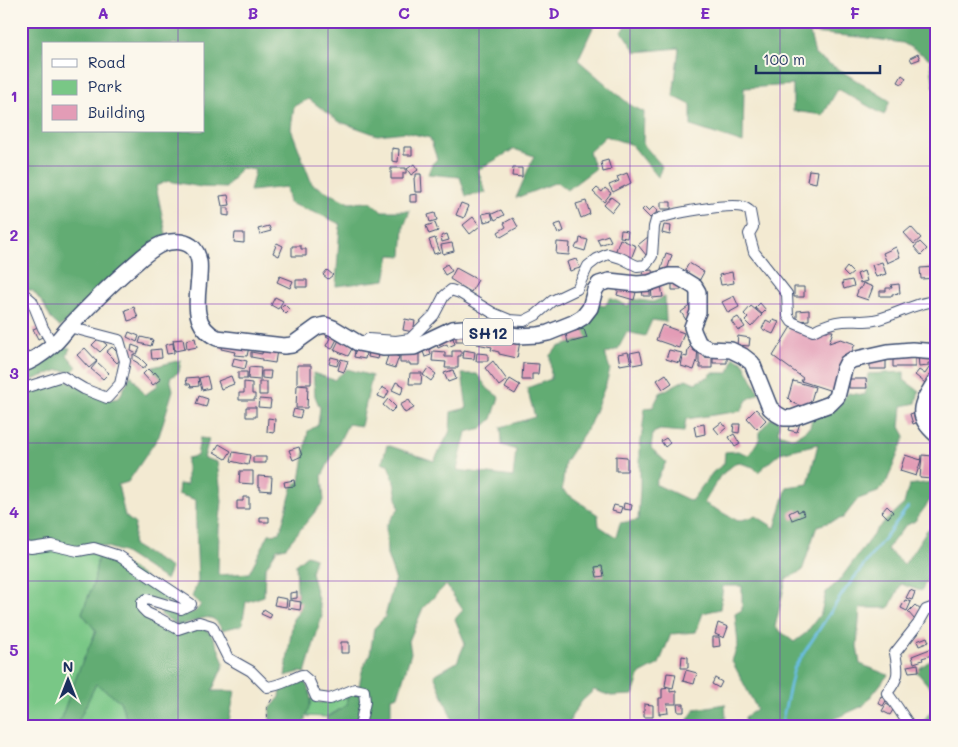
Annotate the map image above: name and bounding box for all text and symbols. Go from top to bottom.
text: A [97,2,109,23]
text: B [248,2,258,23]
text: C [398,2,410,23]
text: D [548,2,560,23]
text: E [700,2,710,23]
text: F [850,2,860,23]
legend [42,42,205,132]
scale bar [756,42,879,74]
text: 100 m [763,49,805,69]
text: Road [88,52,125,72]
text: Park [88,76,122,96]
text: 1 [10,85,18,106]
text: Building [88,102,145,122]
text: 2 [10,224,19,245]
road number: SH12 [463,318,513,346]
text: 3 [9,362,19,383]
text: 4 [9,501,19,522]
text: 5 [9,639,19,660]
north arrow [42,654,92,704]
text: N [63,657,73,676]

